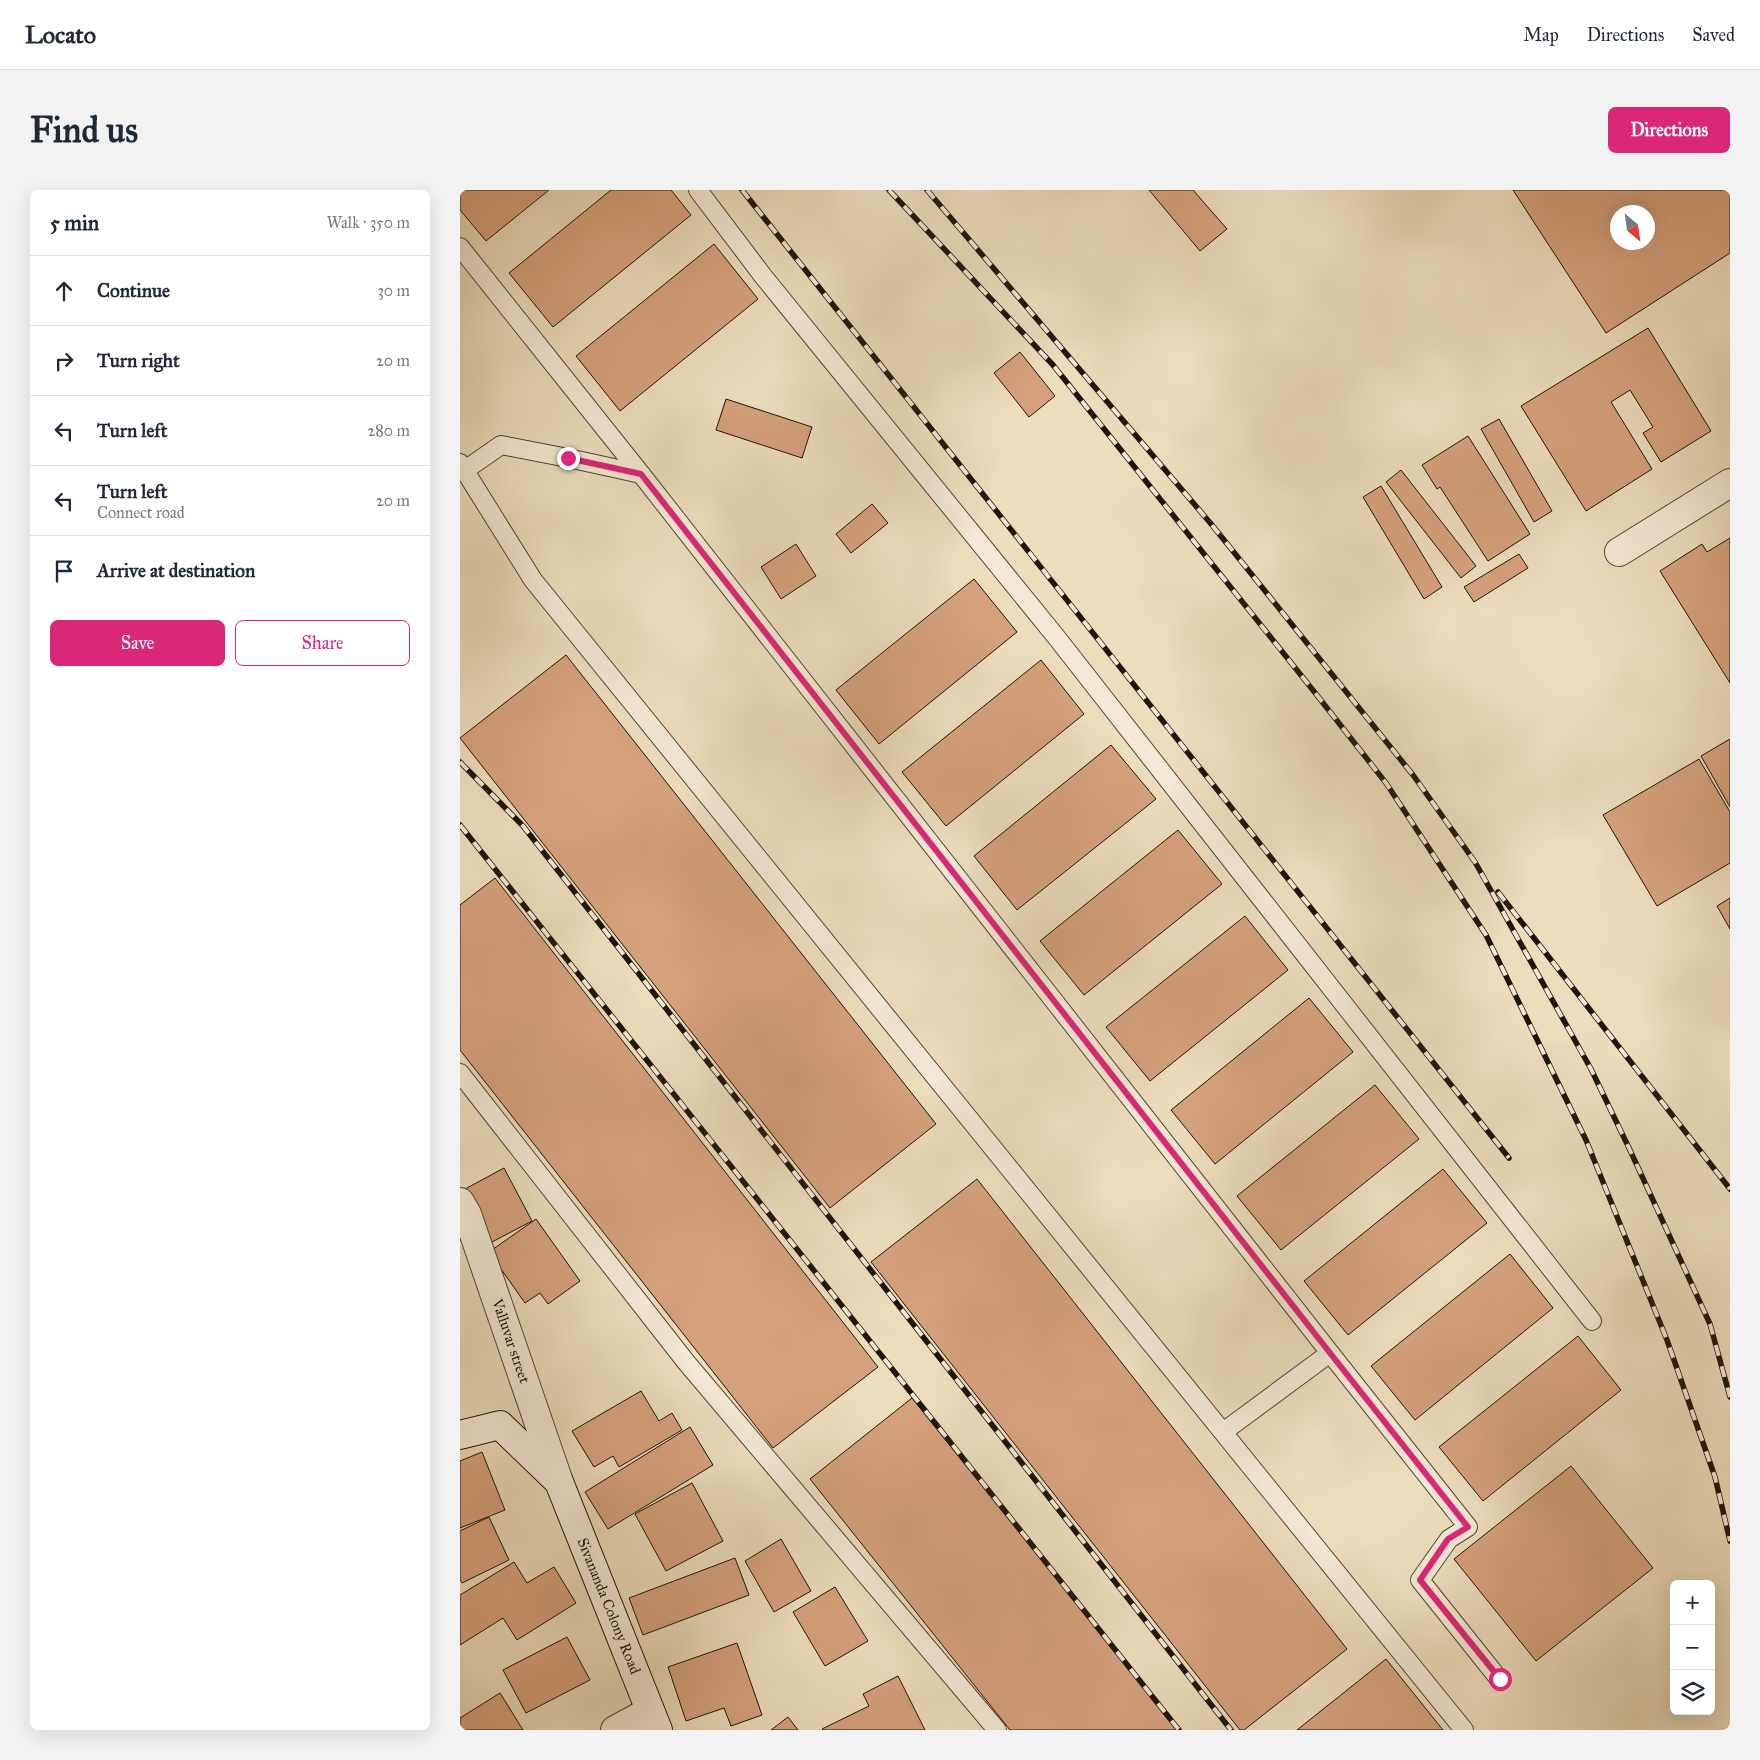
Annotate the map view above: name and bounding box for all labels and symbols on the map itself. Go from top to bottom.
north arrow [1610,205,1655,250]
route end [557,447,580,470]
street label: Valluvar street [488,1295,534,1386]
street label: Sivananda Colony Road [573,1535,645,1677]
route start [1489,1668,1512,1691]

